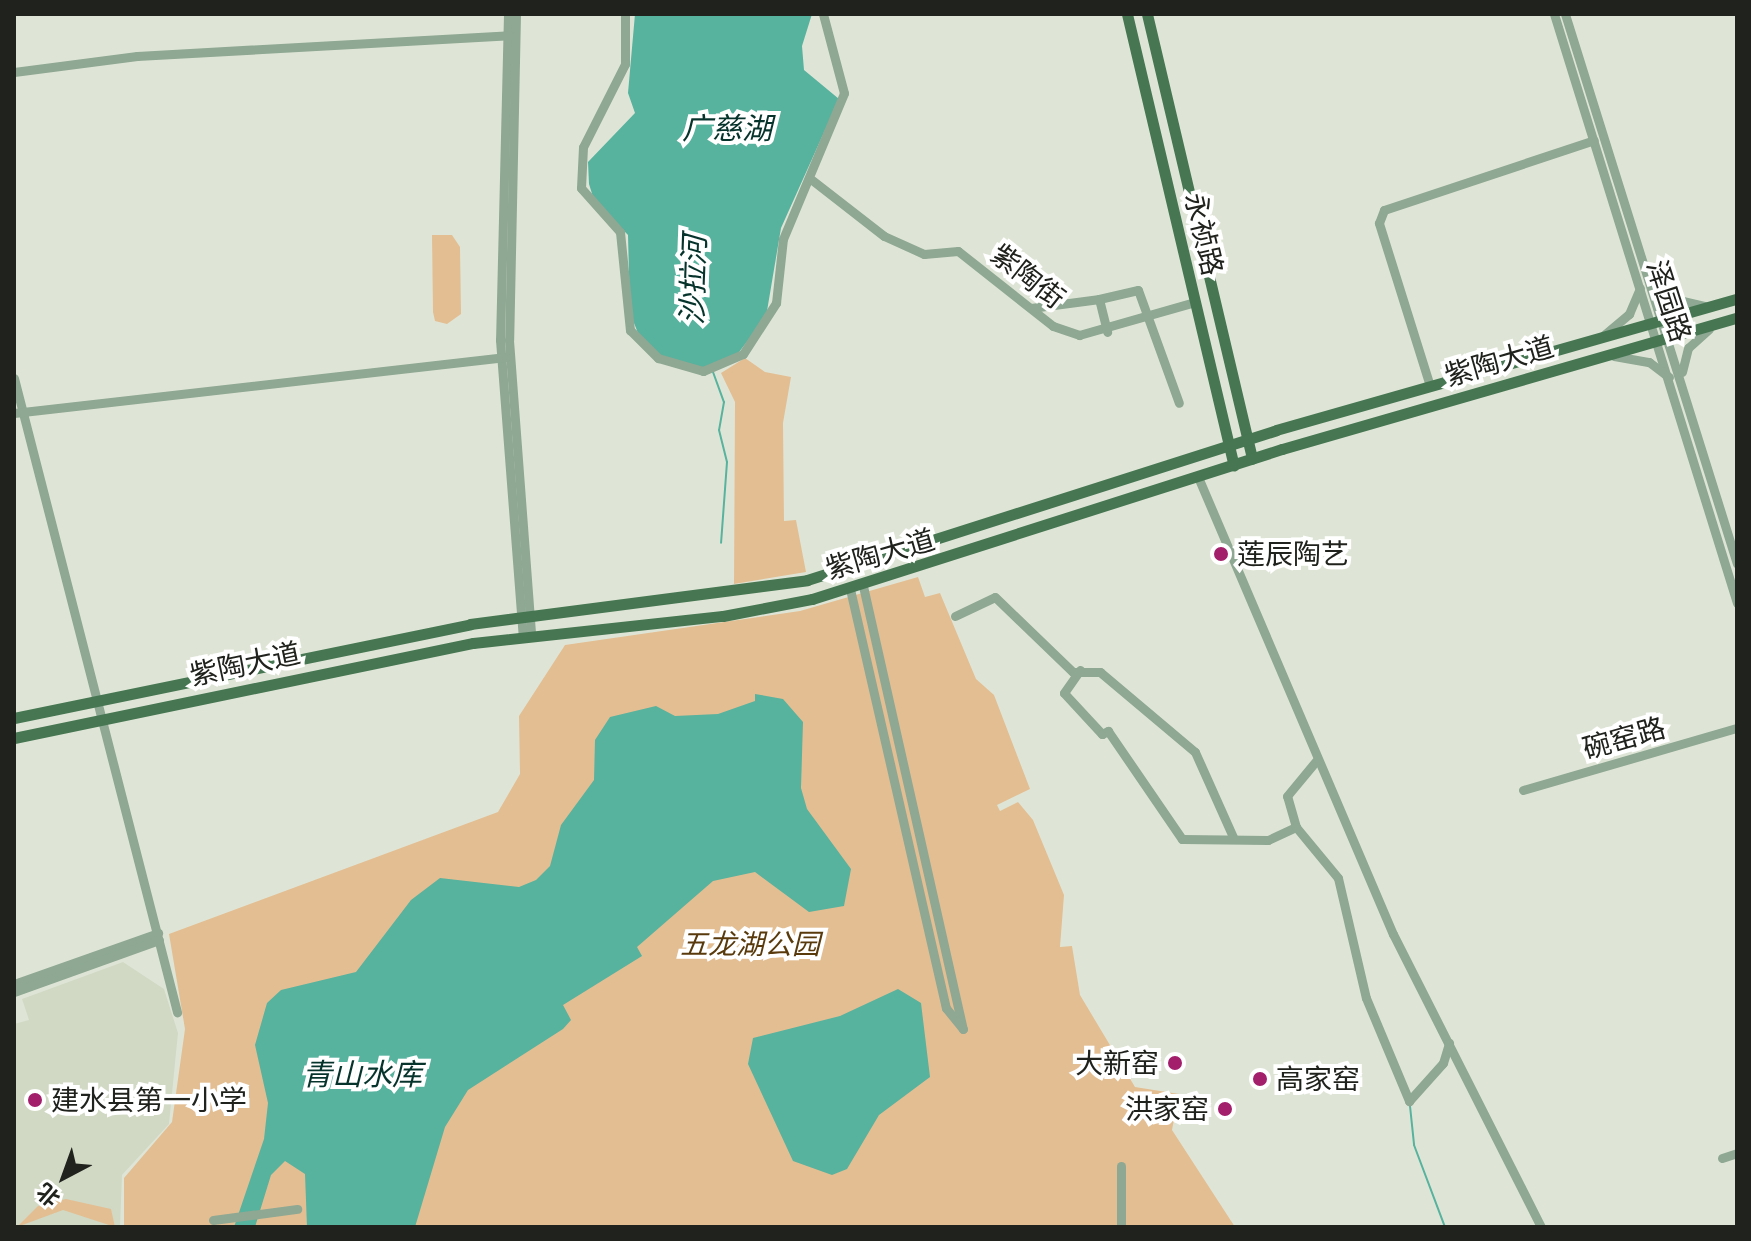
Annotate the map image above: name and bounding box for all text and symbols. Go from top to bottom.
water label: 广慈湖 [682,110,772,146]
street label: 永祯路 [1178,189,1230,279]
water label: 沙拉河 [673,234,713,326]
street label: 紫陶街 [985,237,1071,315]
street label: 泽园路 [1640,256,1698,346]
street label: 紫陶大道 [1441,329,1557,393]
street label: 紫陶大道 [822,522,938,586]
place label: 莲辰陶艺 [1237,537,1349,571]
marker: 莲辰陶艺 [1212,545,1230,563]
street label: 紫陶大道 [187,636,303,692]
street label: 碗窑路 [1579,710,1669,766]
park label: 五龙湖公园 [680,927,820,961]
place label: 大新窑 [1075,1046,1159,1080]
marker: 大新窑 [1166,1054,1184,1072]
water label: 青山水库 [302,1056,422,1092]
place label: 高家窑 [1276,1062,1360,1096]
marker: 高家窑 [1251,1070,1269,1088]
place label: 建水县第一小学 [51,1083,247,1117]
marker: 建水县第一小学 [26,1091,44,1109]
place label: 洪家窑 [1125,1092,1209,1126]
marker: 洪家窑 [1216,1100,1234,1118]
north arrow [24,1137,104,1217]
text: 北 [31,1177,66,1213]

